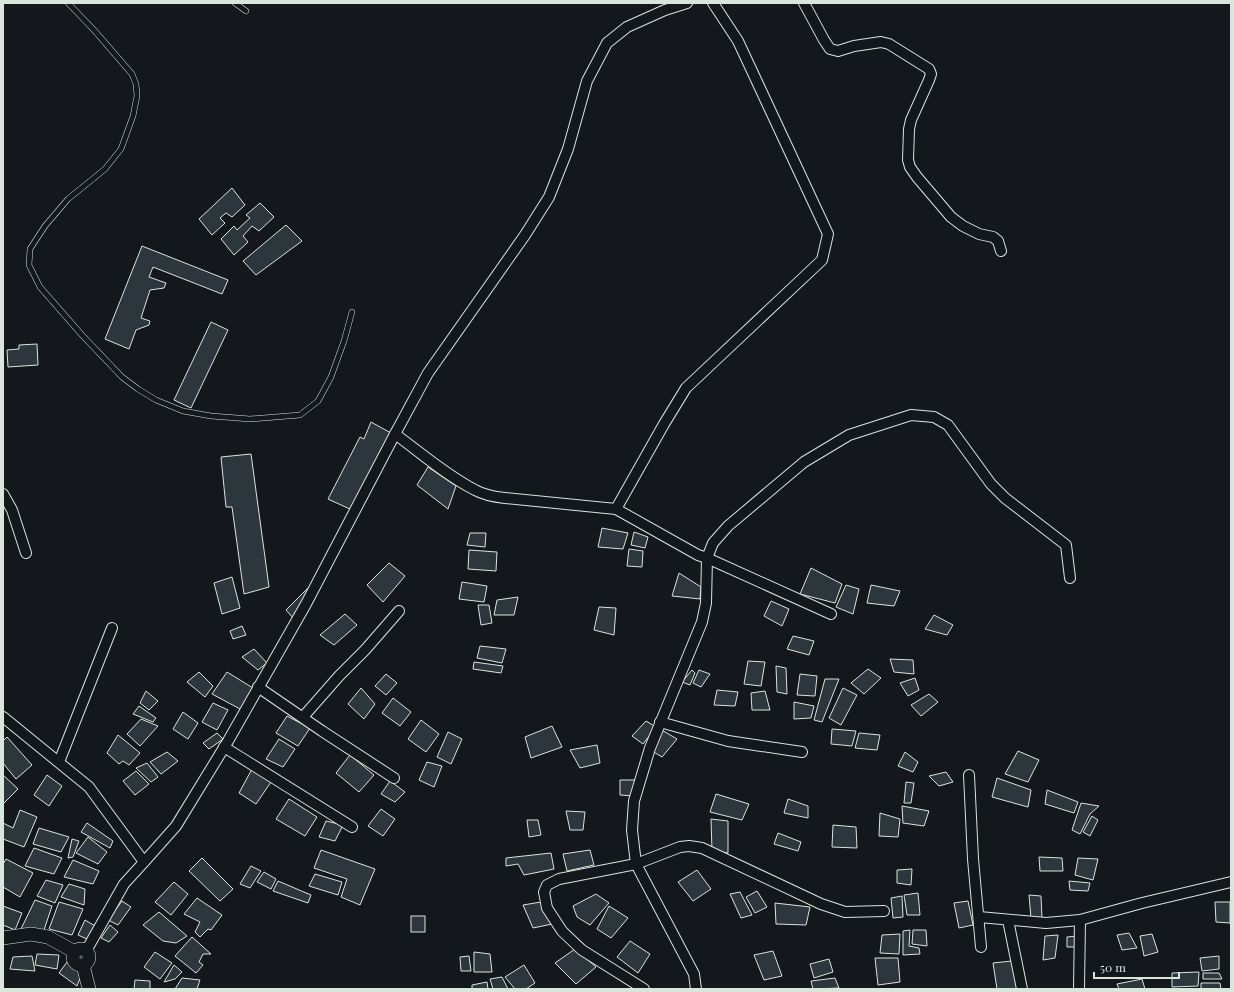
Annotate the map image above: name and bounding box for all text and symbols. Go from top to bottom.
scale bar [1094,954,1179,980]
text: 50 m [1100,959,1126,975]

